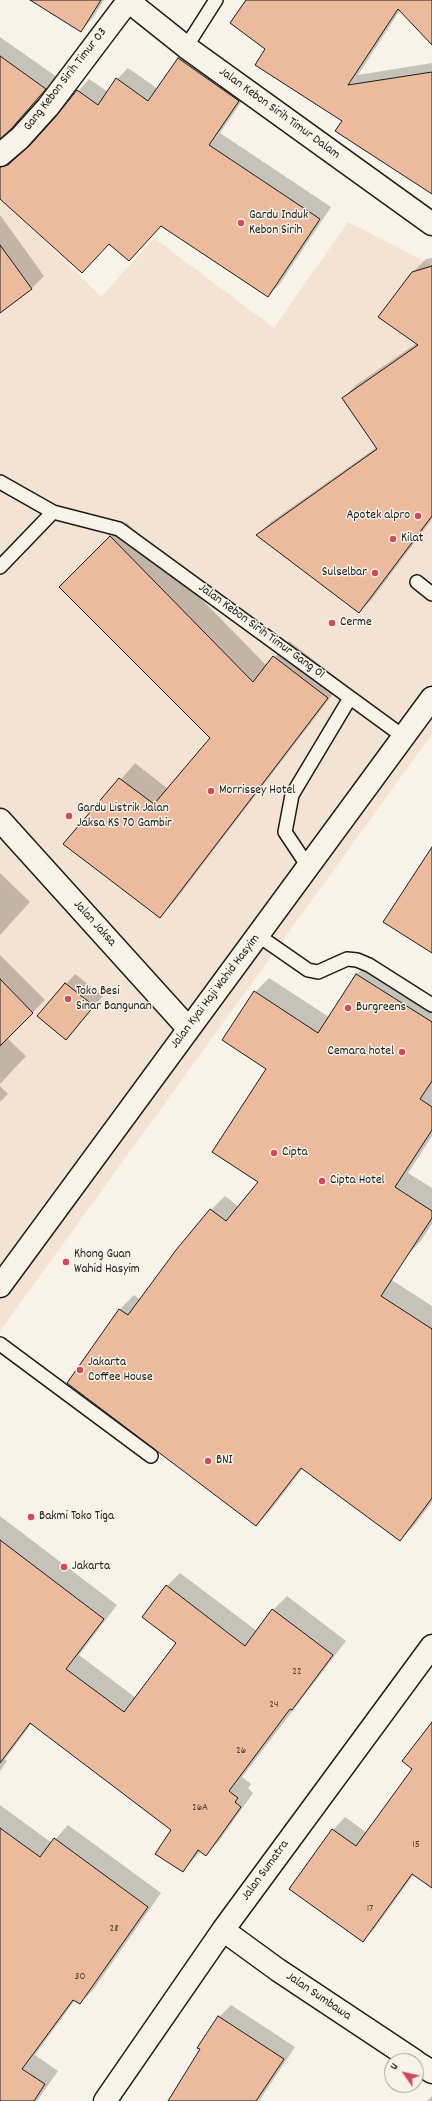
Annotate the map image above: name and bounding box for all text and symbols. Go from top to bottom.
street label: Gang Kebon Sirih Timur 03 [21,25,111,135]
street label: Jalan Kebon Sirih Timur Dalam [215,65,343,163]
place label: Gardu Induk Kebon Sirih [249,208,308,239]
marker: Gardu Induk Kebon Sirih [236,218,246,228]
place label: Apotek alpro [347,508,410,524]
marker: Apotek alpro [413,511,423,521]
place label: Kilat [401,531,423,547]
marker: Kilat [388,534,398,544]
place label: Sulselbar [322,565,367,581]
marker: Sulselbar [370,568,380,578]
street label: Jalan Kebon Sirih Timur Gang 01 [195,581,327,683]
place label: Cerme [340,615,372,631]
marker: Cerme [327,618,337,628]
place label: Morrissey Hotel [219,783,295,799]
marker: Morrissey Hotel [206,786,216,796]
place label: Gardu Listrik Jalan Jaksa KS 70 Gambir [77,801,172,832]
marker: Gardu Listrik Jalan Jaksa KS 70 Gambir [64,811,74,821]
street label: Jalan Jaksa [69,898,119,950]
street label: Jalan Kyai Haji Wahid Hasyim [168,932,264,1052]
place label: Toko Besi Sinar Bangunan [76,984,152,1015]
marker: Toko Besi Sinar Bangunan [63,994,73,1004]
place label: Burgreens [356,1000,406,1016]
marker: Burgreens [343,1003,353,1013]
place label: Cemara hotel [328,1044,394,1060]
marker: Cemara hotel [397,1047,407,1057]
place label: Cipta [282,1145,308,1161]
marker: Cipta [269,1148,279,1158]
place label: Cipta Hotel [330,1173,385,1189]
marker: Cipta Hotel [317,1176,327,1186]
place label: Khong Guan Wahid Hasyim [74,1247,140,1278]
marker: Khong Guan Wahid Hasyim [61,1257,71,1267]
place label: Jakarta Coffee House [88,1355,153,1386]
marker: Jakarta Coffee House [75,1365,85,1375]
place label: BNI [216,1453,233,1469]
marker: BNI [203,1456,213,1466]
place label: Bakmi Toko Tiga [39,1509,114,1525]
marker: Bakmi Toko Tiga [26,1512,36,1522]
place label: Jakarta [72,1559,110,1575]
marker: Jakarta [59,1562,69,1572]
house number: 22 [292,1665,302,1679]
house number: 24 [269,1698,279,1712]
house number: 26 [236,1744,246,1758]
house number: 26A [192,1801,208,1815]
street label: Jalan Sumatra [239,1838,293,1904]
house number: 15 [412,1838,420,1852]
house number: 17 [367,1902,373,1916]
house number: 28 [109,1922,119,1936]
street label: Jalan Sumbawa [282,1969,354,2025]
house number: 30 [75,1970,85,1984]
north arrow [384,2053,424,2093]
text: U [387,2060,403,2074]

